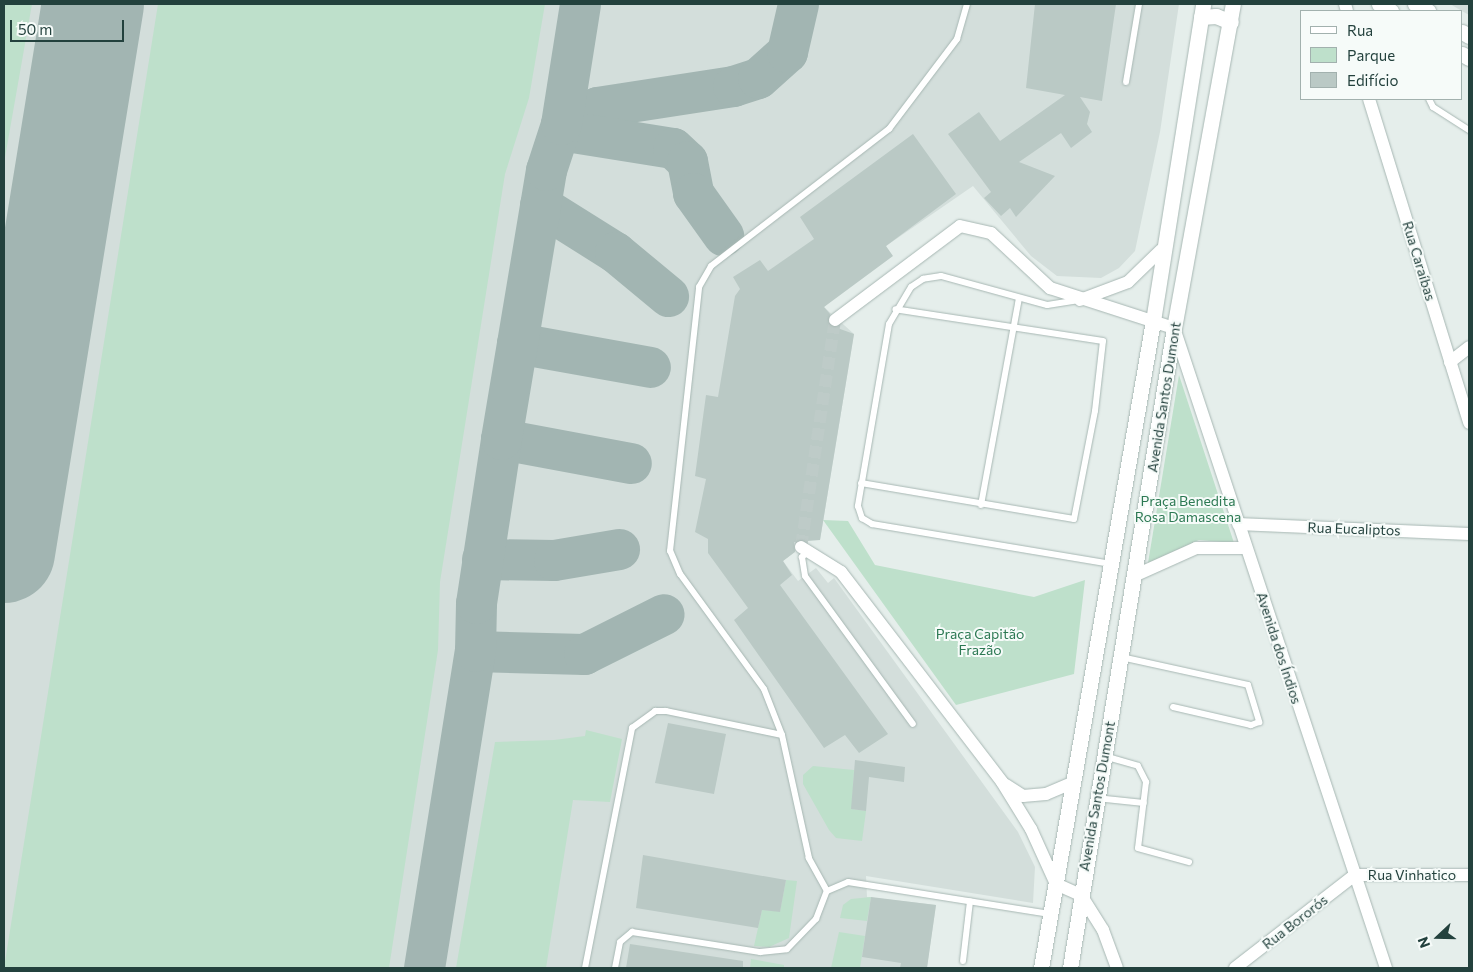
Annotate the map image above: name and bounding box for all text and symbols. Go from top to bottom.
scale bar [12,10,126,42]
legend [1300,10,1463,100]
text: 50 m [18,20,52,38]
text: Rua [1347,21,1373,39]
text: Parque [1347,46,1395,64]
text: Edifício [1347,71,1398,89]
street label: Rua Caraíbas [1399,219,1439,303]
street label: Avenida Santos Dumont [1144,321,1184,473]
park label: Praça Benedita Rosa Damascena [1135,493,1241,526]
street label: Rua Eucaliptos [1307,519,1401,539]
street label: Avenida dos Índios [1253,590,1305,706]
park label: Praça Capitão Frazão [936,626,1024,658]
street label: Avenida Santos Dumont [1076,720,1118,872]
street label: Rua Vinhatico [1368,867,1456,883]
street label: Rua Bororós [1259,891,1331,953]
north arrow [1413,912,1463,962]
text: N [1414,935,1433,951]

